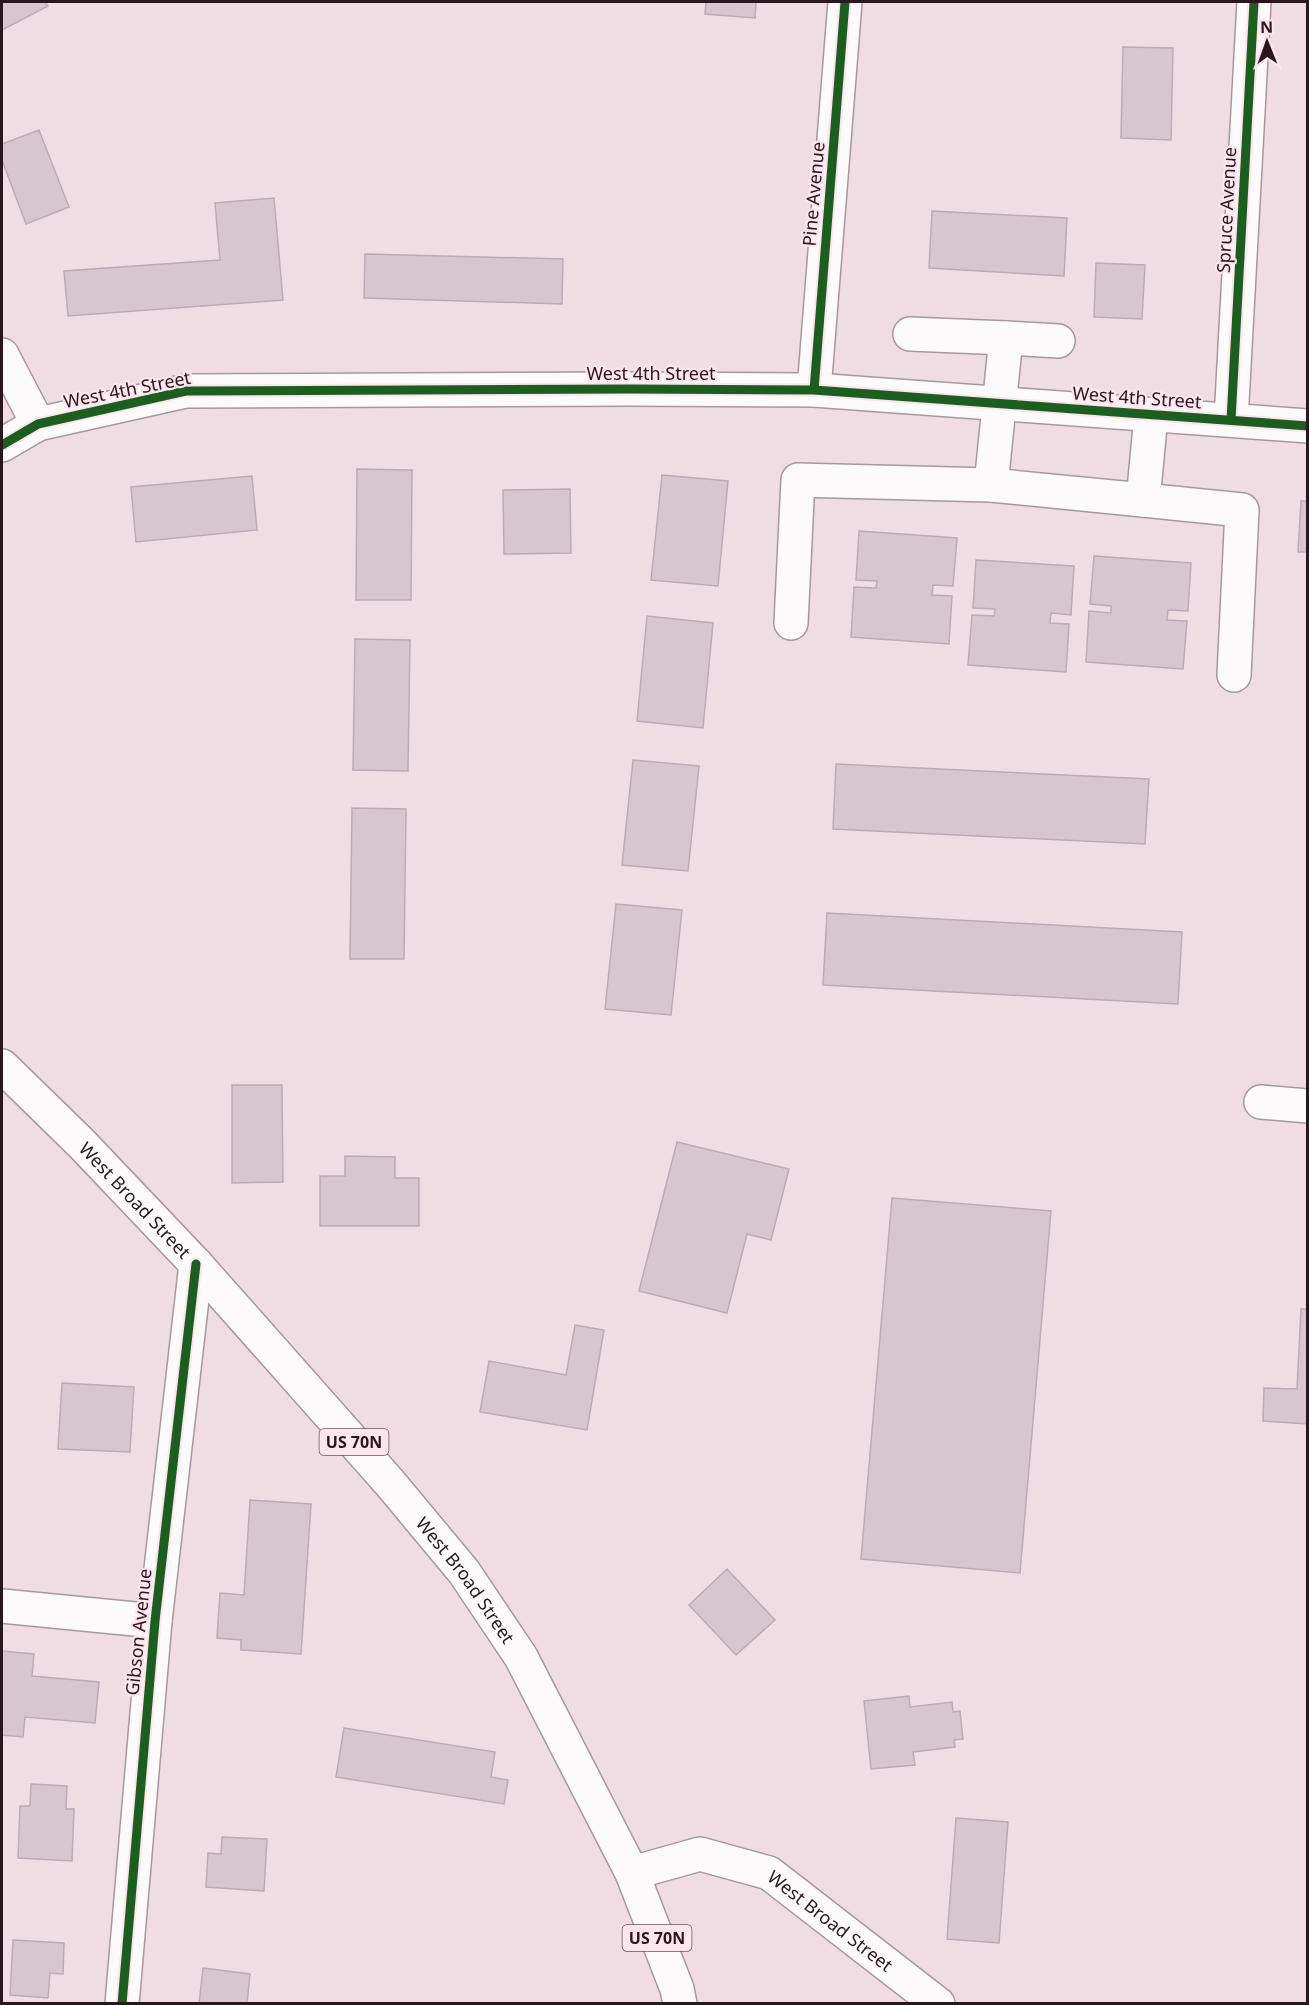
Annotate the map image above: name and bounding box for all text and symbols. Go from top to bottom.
north arrow [1237,12,1297,72]
text: N [1260,16,1273,38]
street label: Pine Avenue [796,141,830,247]
street label: Spruce Avenue [1211,146,1241,274]
street label: West 4th Street [586,361,716,385]
street label: West 4th Street [61,365,193,413]
street label: West 4th Street [1072,381,1203,414]
street label: West Broad Street [74,1137,197,1264]
road number: US 70N [320,1429,388,1455]
street label: West Broad Street [411,1512,521,1648]
street label: Gibson Avenue [119,1567,157,1697]
street label: West Broad Street [763,1865,898,1977]
road number: US 70N [622,1925,692,1951]

